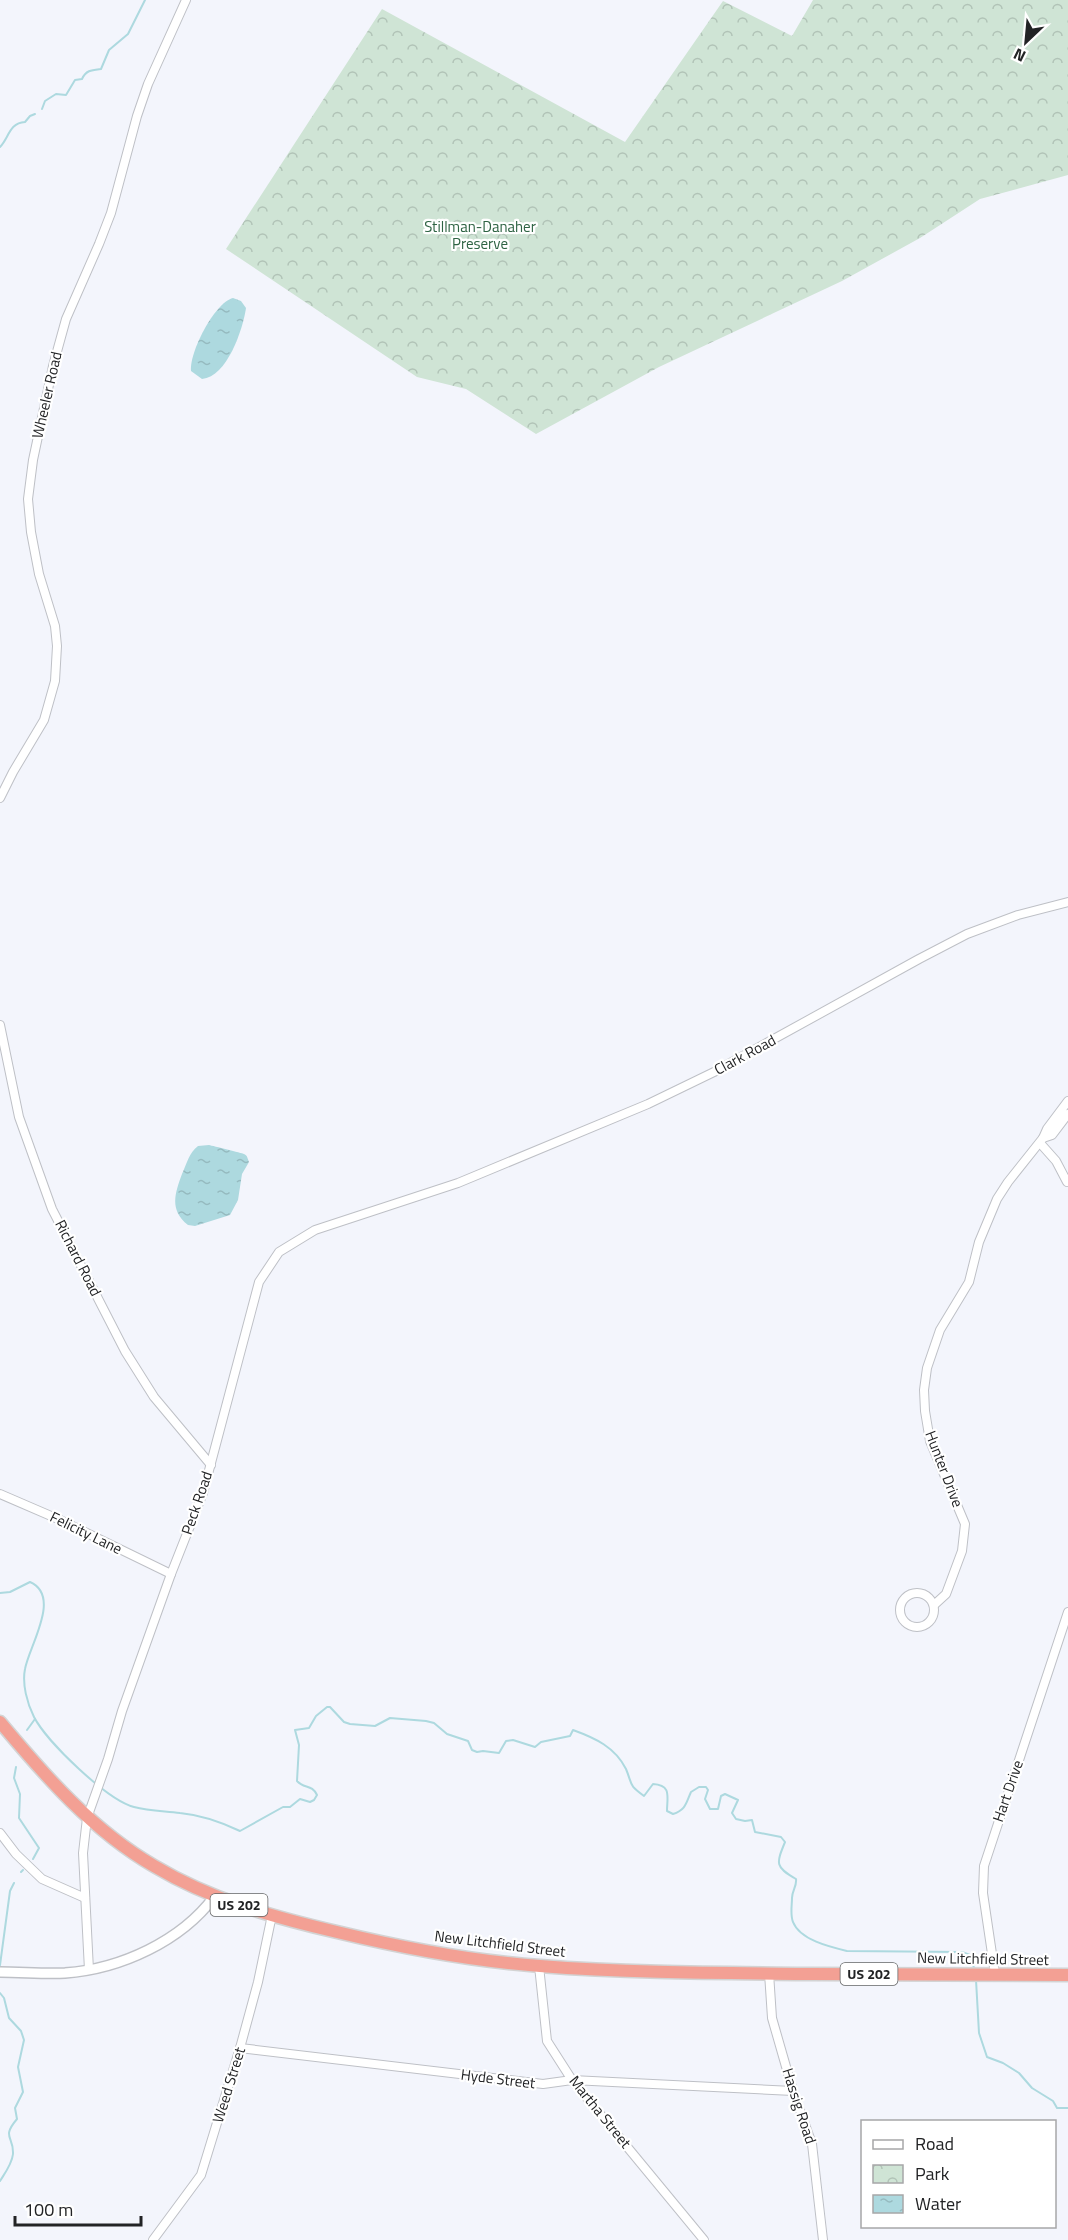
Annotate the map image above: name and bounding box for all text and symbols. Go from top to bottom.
north arrow [996,12,1056,72]
text: N [1009,42,1030,69]
park label: Stillman-Danaher Preserve [424,215,536,255]
street label: Wheeler Road [25,349,68,441]
street label: Clark Road [710,1029,780,1081]
street label: Richard Road [49,1215,108,1300]
street label: Hunter Drive [919,1427,970,1510]
street label: Peck Road [175,1468,218,1538]
street label: Felicity Lane [46,1505,126,1560]
street label: Hart Drive [986,1757,1029,1825]
road number: US 202 [210,1894,268,1916]
street label: New Litchfield Street [433,1924,568,1963]
street label: New Litchfield Street [917,1946,1050,1971]
road number: US 202 [840,1963,898,1985]
street label: Weed Street [206,2043,251,2126]
street label: Hyde Street [460,2063,537,2095]
street label: Hassig Road [776,2065,823,2147]
street label: Martha Street [564,2070,638,2154]
legend [861,2120,1056,2228]
text: Road [915,2130,954,2157]
text: Park [915,2160,950,2187]
scale bar [15,2189,141,2227]
text: Water [915,2190,961,2217]
text: 100 m [24,2196,73,2223]

